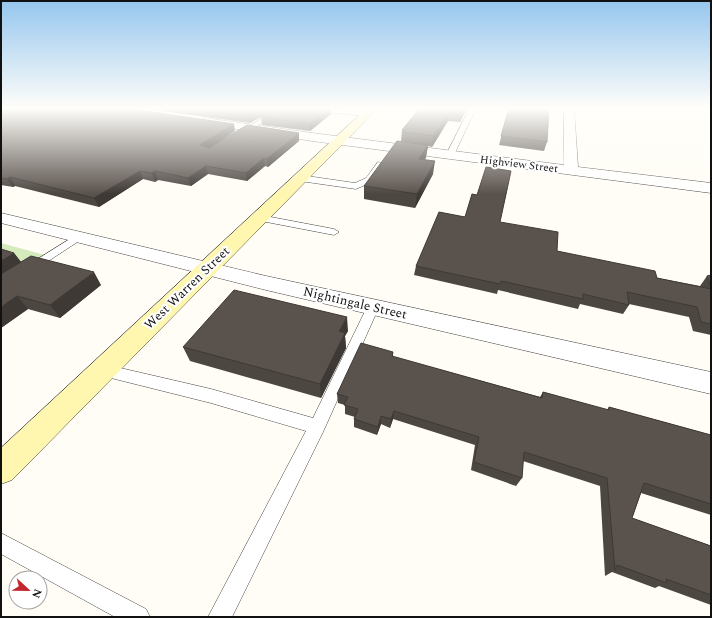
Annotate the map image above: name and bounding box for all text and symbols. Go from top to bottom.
street label: Highview Street [479,151,559,177]
street label: West Warren Street [140,241,235,334]
street label: Nightingale Street [301,281,409,325]
north arrow [8,570,48,610]
text: N [27,586,46,601]

